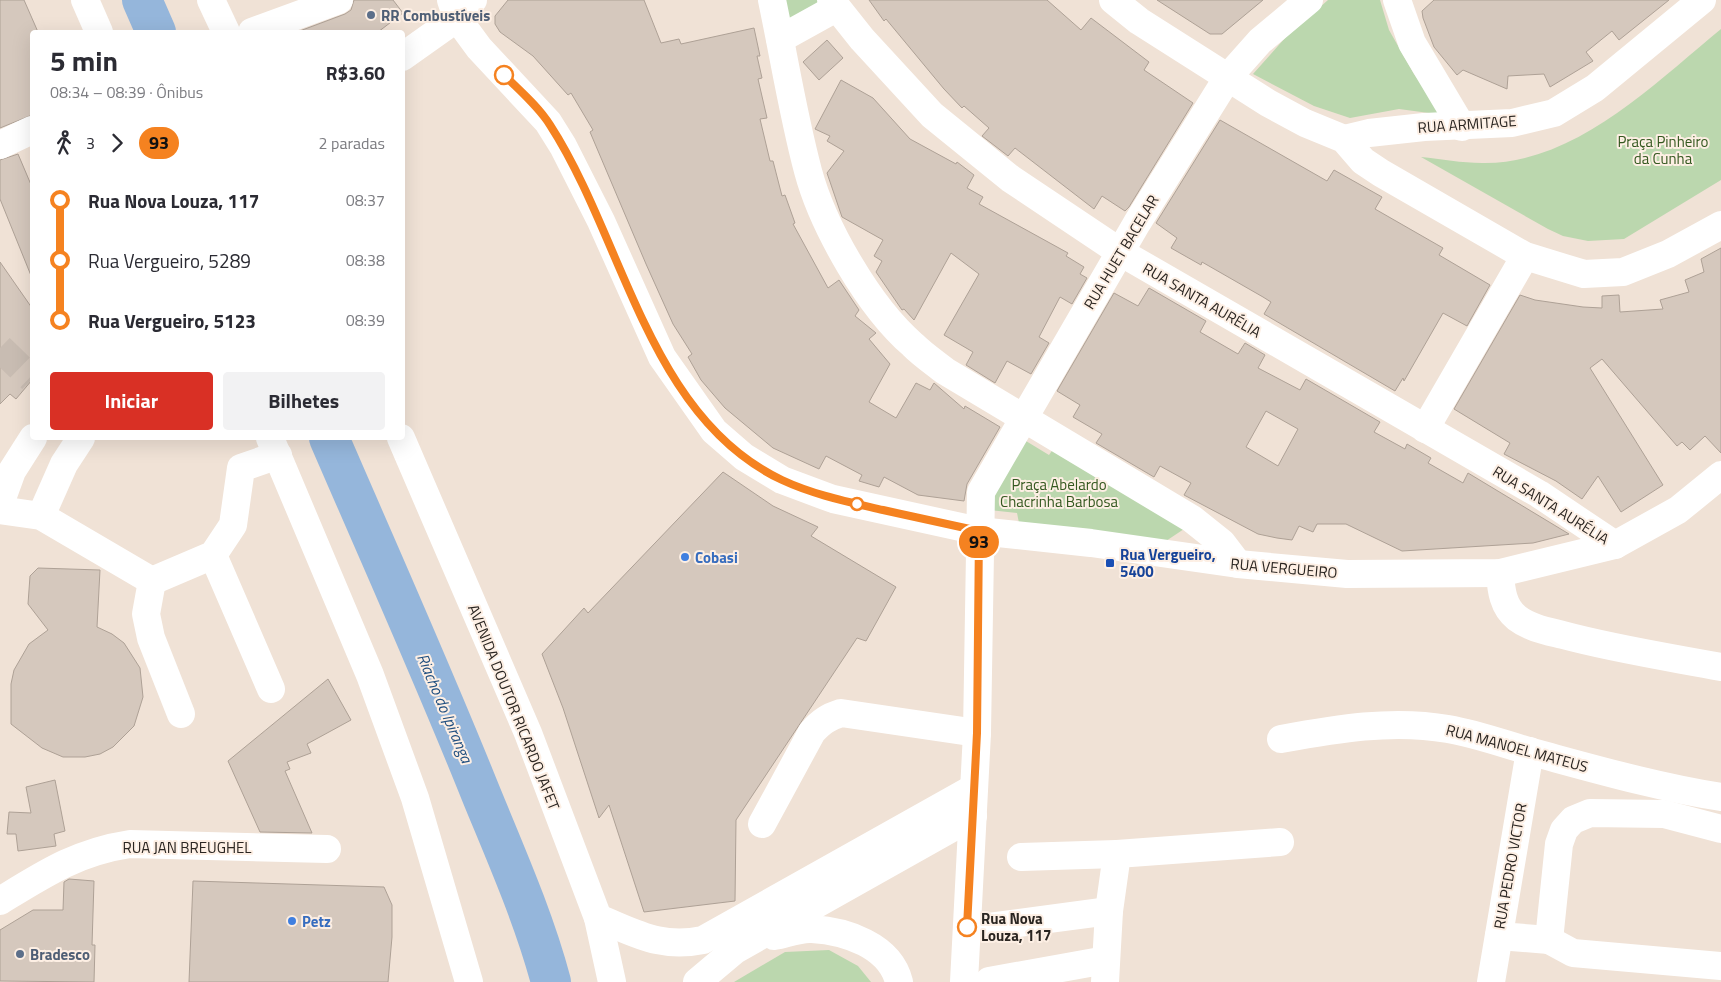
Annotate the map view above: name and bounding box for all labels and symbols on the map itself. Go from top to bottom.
place label: RR Combustíveis [381,4,490,27]
marker: RR Combustíveis [365,9,377,21]
unlabelled marker [494,65,514,85]
street label: RUA ARMITAGE [1417,109,1517,139]
park label: Praça Pinheiro da Cunha [1617,130,1709,170]
street label: RUA HUET BACELAR [1078,190,1164,314]
street label: RUA SANTA AURÉLIA [1138,257,1266,343]
street label: RUA SANTA AURÉLIA [1488,460,1614,550]
park label: Praça Abelardo Chacrinha Barbosa [1000,473,1118,513]
unlabelled marker [850,497,864,511]
line badge: 93 [956,526,1002,558]
place label: Rua Vergueiro, 5400 [1120,543,1216,583]
place label: Cobasi [695,546,738,569]
marker: Cobasi [679,551,691,563]
street label: RUA VERGUEIRO [1230,552,1339,584]
marker: Rua Vergueiro, 5400 [1104,557,1116,569]
street label: AVENIDA DOUTOR RICARDO JAFET [462,601,566,813]
water label: Riacho do Ipiranga [411,649,479,767]
street label: RUA MANOEL MATEUS [1443,718,1591,778]
street label: RUA PEDRO VICTOR [1488,801,1532,931]
street label: RUA JAN BREUGHEL [122,836,252,859]
place label: Rua Nova Louza, 117 [981,907,1051,947]
place label: Petz [302,910,331,933]
marker: Petz [286,915,298,927]
marker: Rua Nova Louza, 117 [957,917,977,937]
place label: Bradesco [30,943,90,966]
marker: Bradesco [14,948,26,960]

